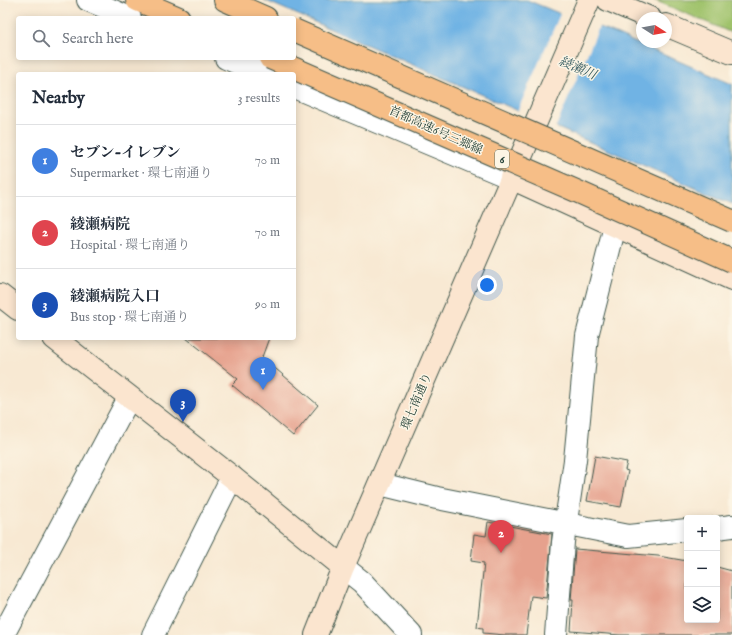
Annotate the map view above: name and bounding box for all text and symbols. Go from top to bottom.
north arrow [636,12,672,48]
search box [16,16,296,60]
icon: search [30,27,52,49]
text: Search here [62,29,133,48]
water label: 綾瀬川 [556,53,601,85]
text: Nearby [32,88,85,109]
text: 3 results [238,90,280,107]
street label: 首都高速6号三郷線 [387,103,485,158]
text: セブン-イレブン [70,143,181,162]
road number: 6 [495,150,509,168]
text: 1 [43,152,47,169]
text: 70 m [255,152,280,169]
text: Supermarket · 環七南通り [70,165,212,182]
text: 綾瀬病院 [70,215,130,234]
text: 2 [42,224,48,241]
text: 70 m [255,224,280,241]
text: Hospital · 環七南通り [70,237,190,254]
your location [477,275,497,295]
text: 綾瀬病院入口 [70,287,160,306]
text: 3 [43,296,47,313]
text: 90 m [255,296,280,313]
text: Bus stop · 環七南通り [70,309,189,326]
pin: 1 [250,357,276,390]
street label: 環七南通り [398,371,435,432]
pin: 3 [170,389,196,422]
map controls [684,515,720,623]
button: + [684,515,720,551]
pin: 2 [488,520,514,553]
button: − [684,551,720,587]
button: layers [684,587,720,623]

